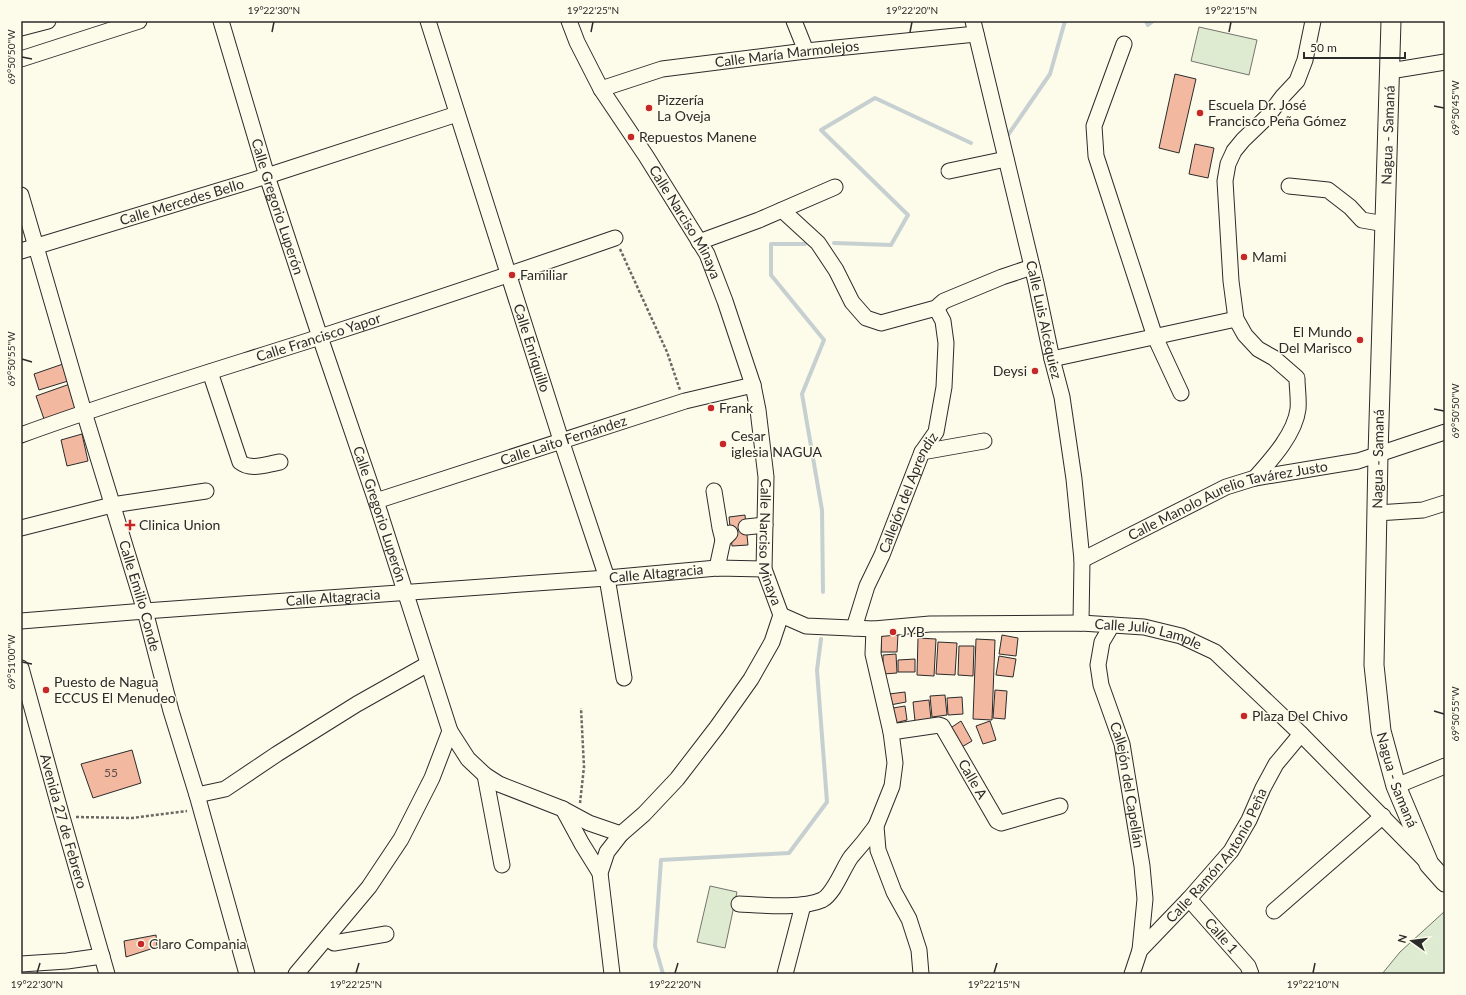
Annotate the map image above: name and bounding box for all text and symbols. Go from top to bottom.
text: 19°22'30"N [248,4,300,16]
text: 19°22'25"N [567,4,619,16]
text: 19°22'20"N [886,4,938,16]
text: 19°22'15"N [1205,4,1257,16]
text: 69°50'50"W [5,29,17,85]
scale bar [1304,34,1405,60]
street label: Calle María Marmolejos [714,37,860,70]
text: 50 m [1310,40,1337,55]
text: 69°50'45"W [1449,80,1461,136]
street label: Nagua - Samaná [1377,85,1398,185]
place label: Pizzería La Oveja [657,91,711,124]
place label: Escuela Dr. José Francisco Peña Gómez [1208,96,1346,129]
marker: Pizzería La Oveja [644,103,654,113]
marker: Escuela Dr. José Francisco Peña Gómez [1195,108,1205,118]
place label: Repuestos Manene [639,128,757,145]
marker: Repuestos Manene [626,132,636,142]
street label: Calle Gregorio Luperón [248,136,308,277]
street label: Calle Narciso Minaya [646,162,725,281]
street label: Calle Mercedes Bello [117,175,246,228]
place label: Mami [1252,248,1287,265]
marker: Mami [1239,252,1249,262]
street label: Calle Luis Alcéquiez [1023,259,1066,381]
place label: Familiar [520,266,567,283]
marker: Familiar [507,270,517,280]
street label: Calle Enriquillo [510,301,554,394]
street label: Calle Francisco Yapor [254,309,383,365]
place label: El Mundo Del Marisco [1278,323,1352,356]
text: 69°50'55"W [5,331,17,387]
marker: El Mundo Del Marisco [1355,335,1365,345]
place label: Deysi [993,362,1027,379]
marker: Deysi [1030,366,1040,376]
text: 69°50'50"W [1449,383,1461,439]
place label: Frank [719,399,754,416]
marker: Frank [706,403,716,413]
street label: Nagua - Samaná [1368,409,1387,509]
street label: Calle Laito Fernández [498,411,629,468]
place label: Cesar iglesia NAGUA [731,427,823,460]
street label: Callejón del Aprendiz [875,429,941,555]
marker: Cesar iglesia NAGUA [718,439,728,449]
street label: Calle Gregorio Luperón [350,444,410,584]
street label: Calle Manolo Aurelio Tavárez Justo [1125,457,1329,543]
street label: Calle Narciso Minaya [756,478,786,608]
place label: Clinica Union [139,516,220,533]
marker: Clinica Union [124,519,136,531]
street label: Calle Emilio Conde [116,538,164,653]
street label: Calle Altagracia [608,560,704,586]
street label: Calle Altagracia [285,585,381,609]
street label: Calle Julio Lample [1094,615,1205,653]
place label: JYB [901,623,925,640]
marker: JYB [888,627,898,637]
text: 69°51'00"W [5,634,17,690]
place label: Puesto de Nagua ECCUS El Menudeo [54,673,176,706]
marker: Puesto de Nagua ECCUS El Menudeo [41,685,51,695]
text: 69°50'55"W [1449,686,1461,742]
place label: Plaza Del Chivo [1252,707,1348,724]
marker: Plaza Del Chivo [1239,711,1249,721]
street label: Callejón del Capellán [1107,719,1148,849]
street label: Nagua - Samaná [1374,730,1422,830]
street label: Avenida 27 de Febrero [37,752,91,890]
street label: Calle A [955,756,992,802]
house number: 55 [104,765,118,780]
street label: Calle Ramón Antonio Peña [1162,785,1270,926]
street label: Calle 1 [1201,914,1242,957]
north arrow [1392,921,1432,961]
text: N [1394,933,1409,944]
place label: Claro Compania [149,935,247,952]
marker: Claro Compania [136,939,146,949]
text: 19°22'30"N [11,978,63,990]
text: 19°22'25"N [330,978,382,990]
text: 19°22'20"N [649,978,701,990]
text: 19°22'15"N [968,978,1020,990]
text: 19°22'10"N [1287,978,1339,990]

